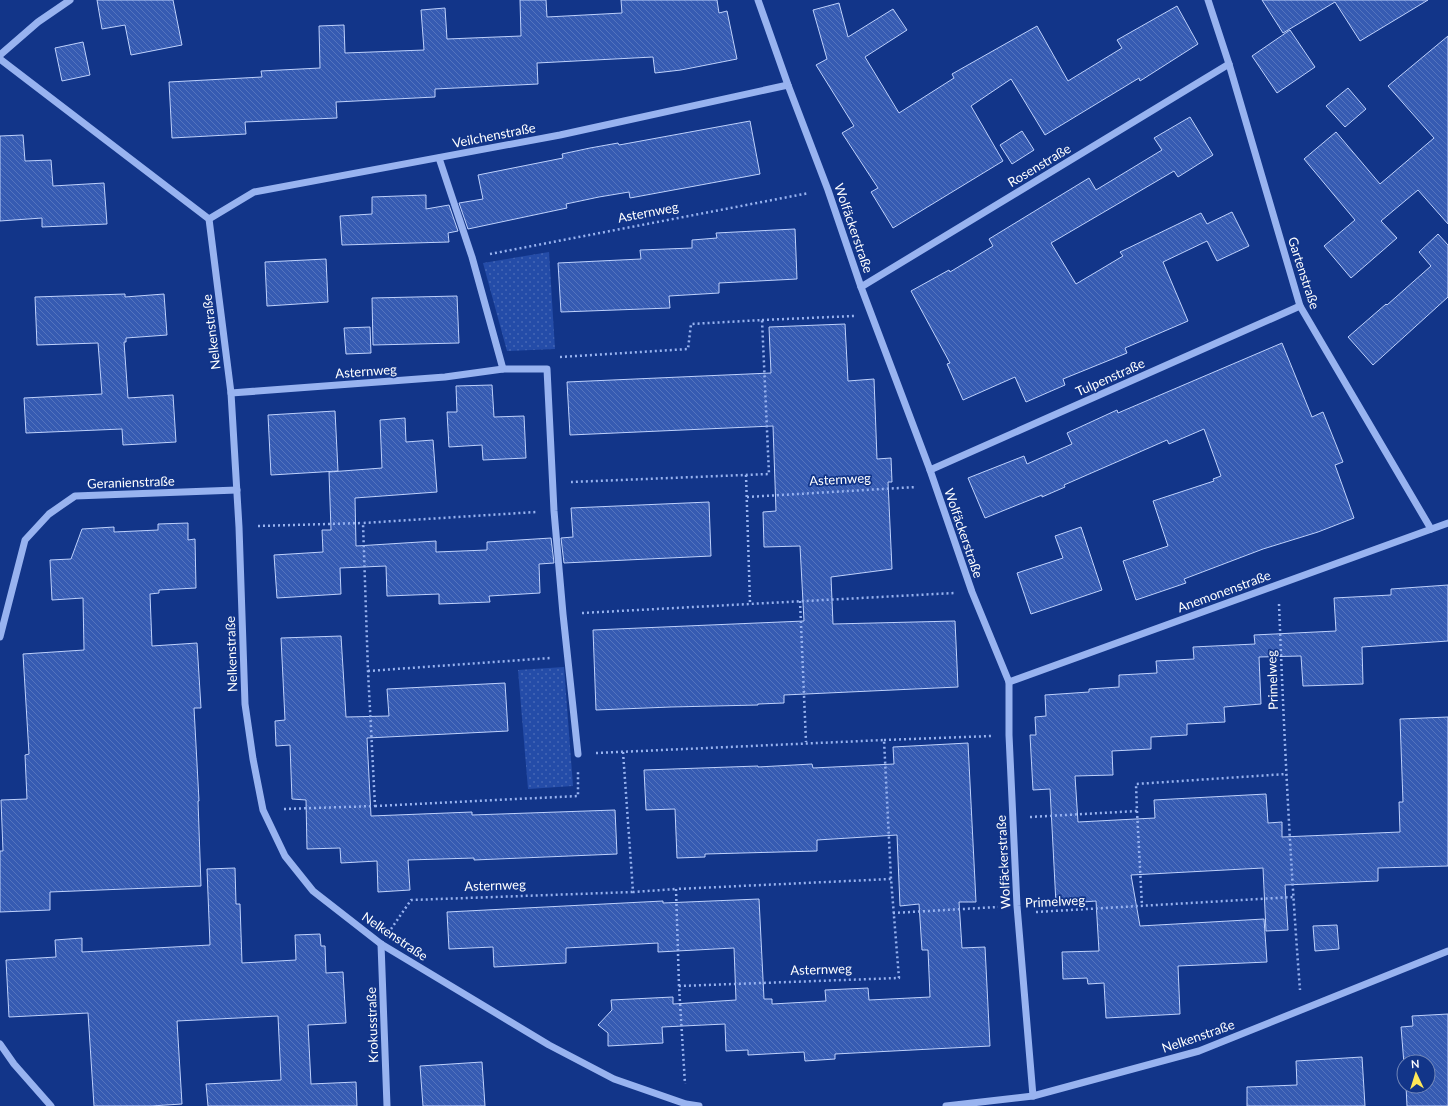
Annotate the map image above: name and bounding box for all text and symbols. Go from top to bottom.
street label: Veilchenstraße [451,119,537,151]
street label: Rosenstraße [1005,140,1074,190]
street label: Wolfäckerstraße [831,181,877,275]
street label: Asternweg [616,198,680,226]
street label: Gartenstraße [1285,235,1323,311]
street label: Nelkenstraße [198,293,224,371]
street label: Tulpenstraße [1073,355,1147,399]
street label: Asternweg [335,361,398,381]
street label: Asternweg [809,469,871,489]
street label: Geranienstraße [87,472,175,492]
street label: Wolfäckerstraße [941,486,987,580]
street label: Anemonenstraße [1175,567,1273,615]
street label: Nelkenstraße [222,616,240,692]
street label: Primelweg [1263,650,1281,710]
street label: Wolfäckerstraße [993,815,1013,909]
street label: Asternweg [464,876,526,894]
street label: Primelweg [1025,891,1086,911]
street label: Nelkenstraße [359,908,431,964]
street label: Asternweg [790,960,852,978]
street label: Krokusstraße [363,987,381,1063]
street label: Nelkenstraße [1160,1016,1237,1056]
north arrow [1396,1054,1436,1094]
text: N [1411,1057,1420,1070]

